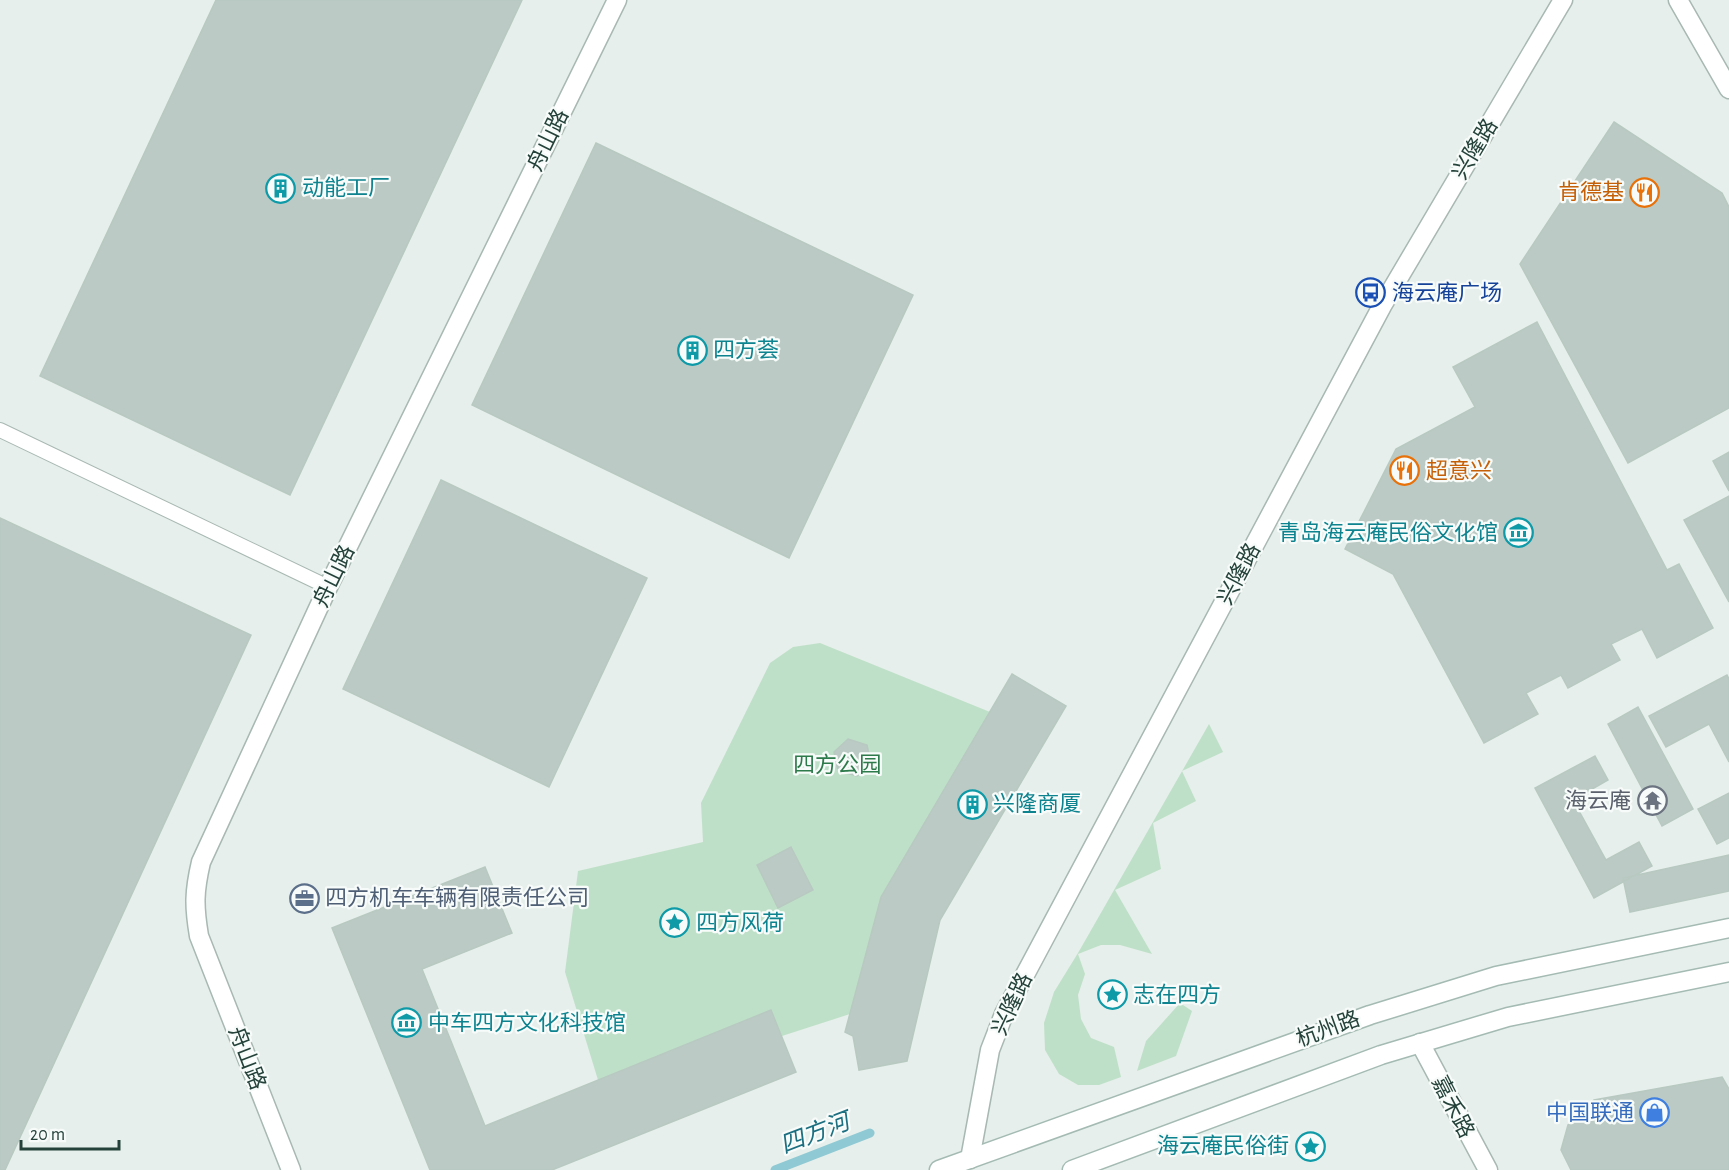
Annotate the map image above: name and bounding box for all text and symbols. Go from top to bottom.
street label: 舟山路 [523,105,572,174]
street label: 兴隆路 [1448,115,1501,183]
building icon: 动能工厂 [265,172,297,204]
place label: 动能工厂 [302,176,390,199]
restaurant icon: 肯德基 [1629,176,1661,208]
place label: 肯德基 [1558,180,1624,203]
bus stop icon: 海云庵广场 [1355,277,1387,309]
place label: 海云庵广场 [1392,281,1502,304]
building icon: 四方荟 [676,334,708,366]
place label: 四方荟 [713,338,779,361]
restaurant icon: 超意兴 [1389,455,1421,487]
place label: 超意兴 [1426,459,1492,482]
museum icon: 青岛海云庵民俗文化馆 [1503,517,1535,549]
place label: 青岛海云庵民俗文化馆 [1278,521,1498,544]
street label: 兴隆路 [1213,539,1264,608]
street label: 舟山路 [309,541,358,610]
park label: 四方公园 [793,753,881,776]
temple icon: 海云庵 [1636,785,1668,817]
building icon: 兴隆商厦 [956,788,988,820]
place label: 海云庵 [1565,789,1631,812]
place label: 兴隆商厦 [993,792,1081,815]
office icon: 四方机车车辆有限责任公司 [288,882,320,914]
place label: 四方机车车辆有限责任公司 [325,886,589,909]
place icon: 四方风荷 [659,907,691,939]
place label: 四方风荷 [696,911,784,934]
street label: 兴隆路 [987,969,1036,1039]
place icon: 志在四方 [1096,979,1128,1011]
place label: 志在四方 [1133,983,1221,1006]
street label: 杭州路 [1293,1006,1363,1051]
museum icon: 中车四方文化科技馆 [391,1007,423,1039]
place label: 中车四方文化科技馆 [428,1011,626,1034]
street label: 舟山路 [225,1023,270,1093]
street label: 嘉禾路 [1428,1072,1479,1141]
shop icon: 中国联通 [1639,1097,1671,1129]
place label: 中国联通 [1546,1101,1634,1124]
water label: 四方河 [776,1107,857,1158]
scale bar [21,1113,118,1151]
text: 20 m [30,1126,65,1144]
place icon: 海云庵民俗街 [1294,1130,1326,1162]
place label: 海云庵民俗街 [1157,1134,1289,1157]

